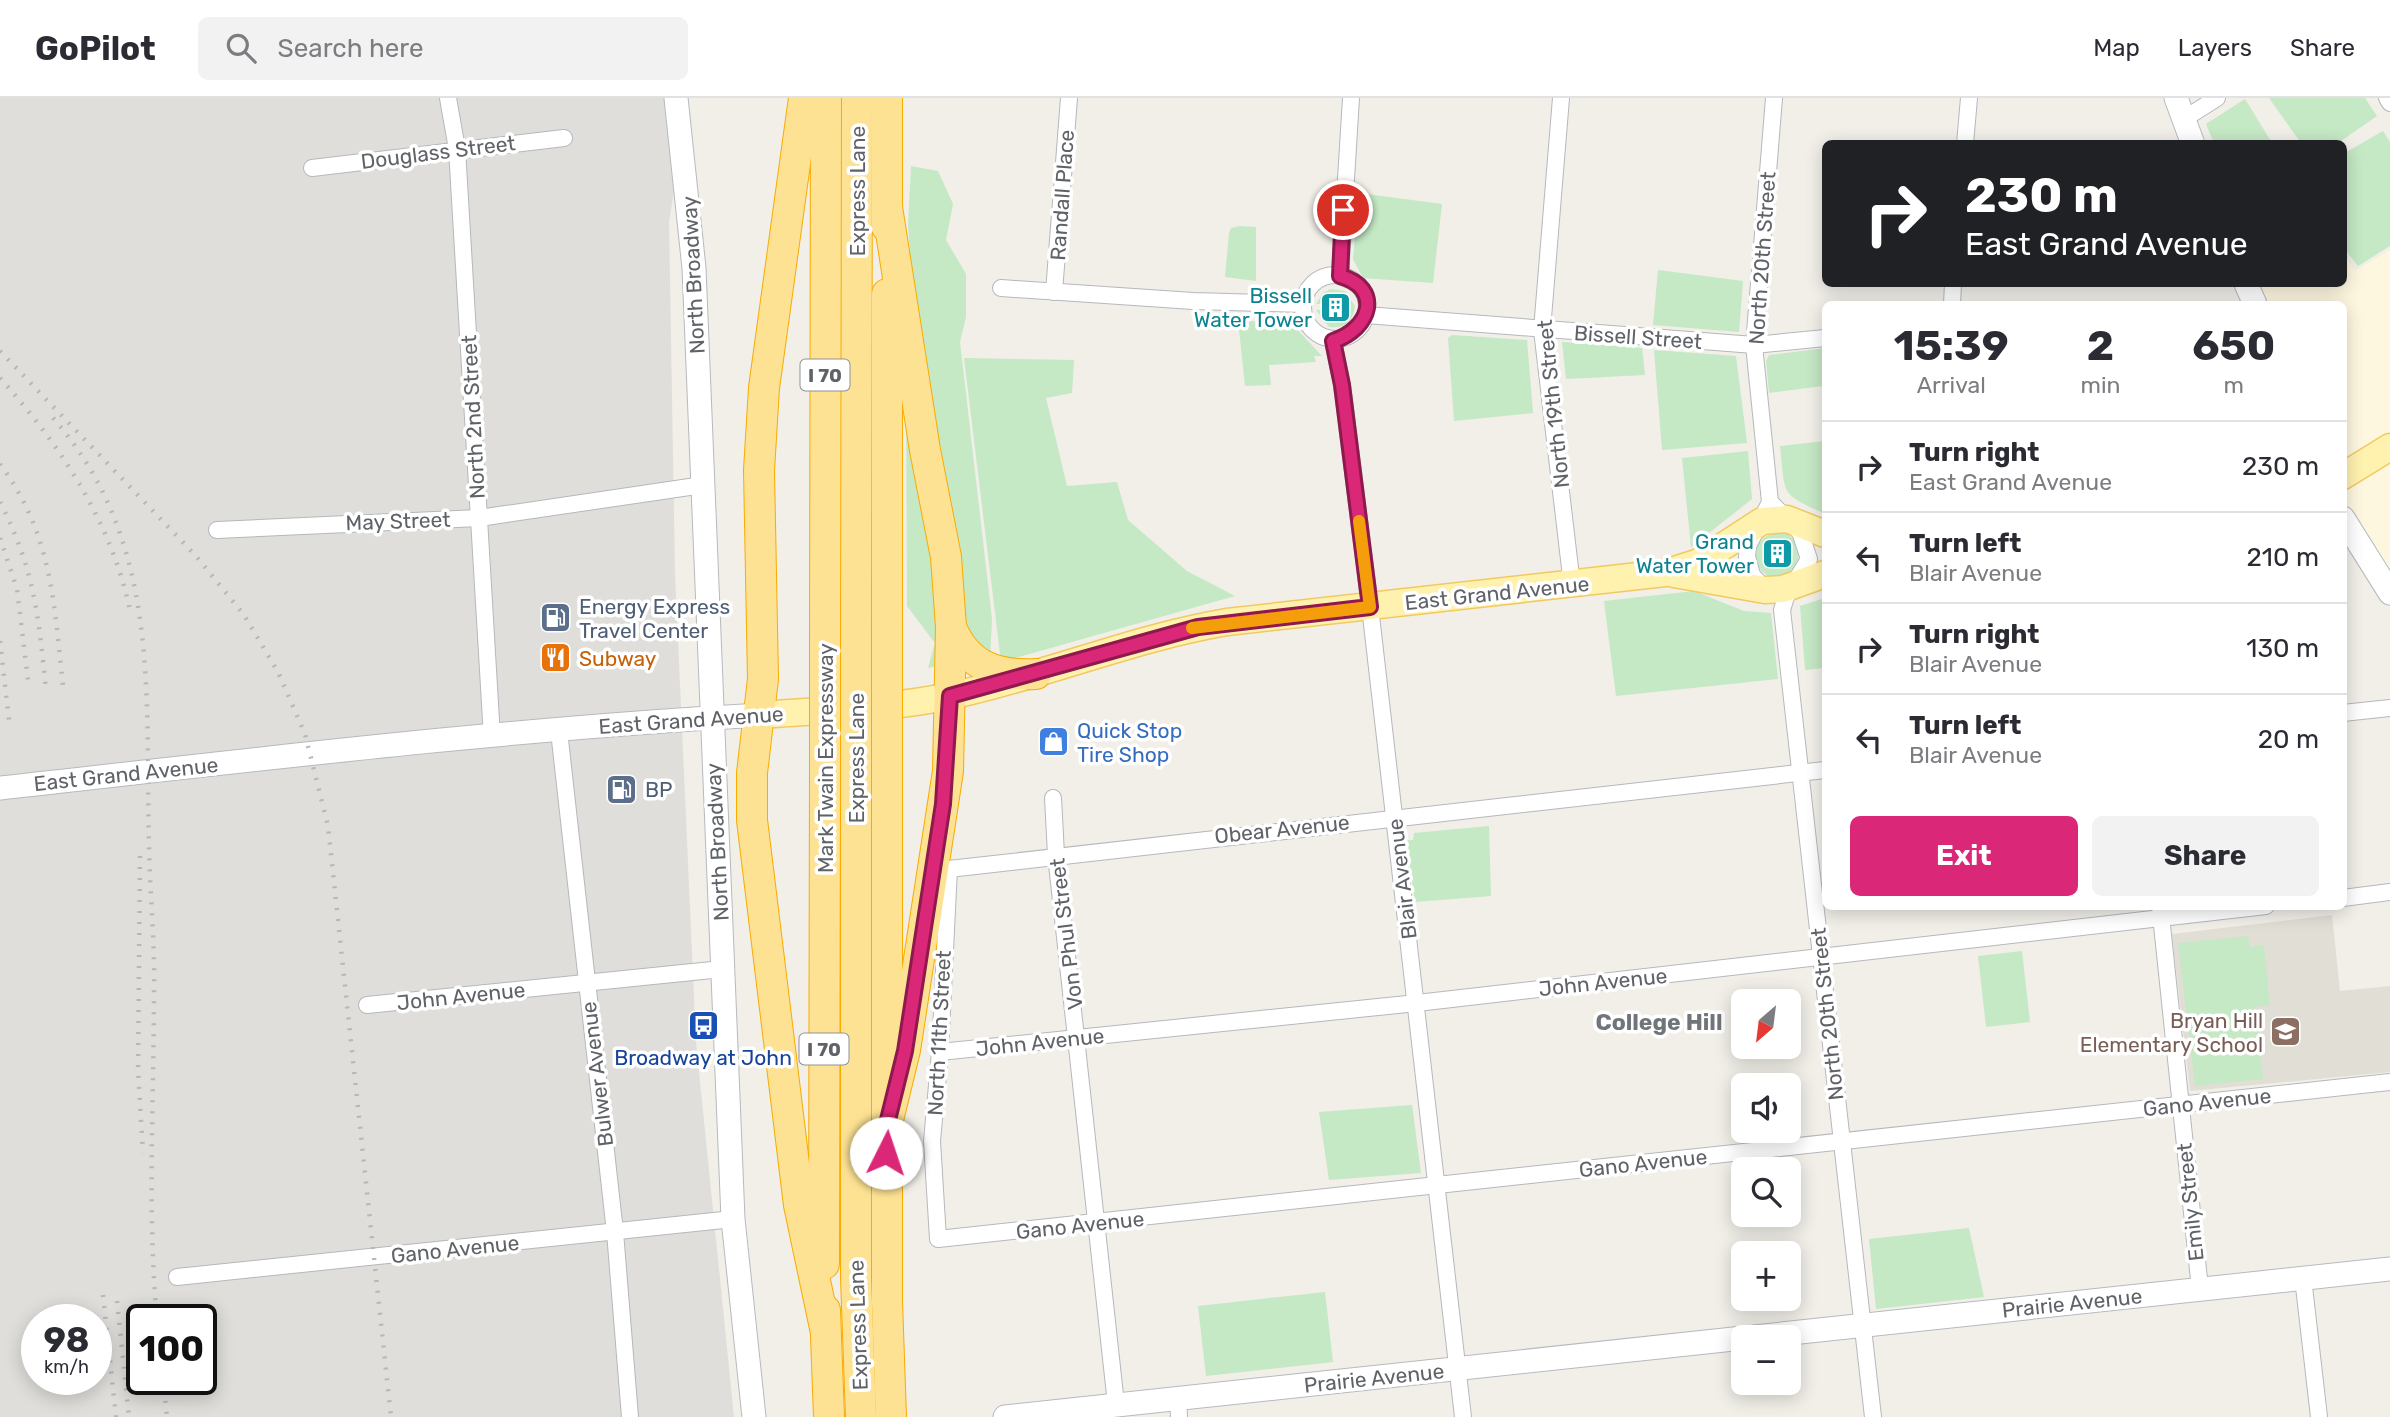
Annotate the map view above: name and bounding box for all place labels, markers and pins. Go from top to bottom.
pin [1313,180,1373,240]
place label: Bissell Water Tower [1194,283,1312,332]
building icon: Bissell Water Tower [1318,290,1352,324]
place label: Grand Water Tower [1636,529,1754,578]
building icon: Grand Water Tower [1760,536,1794,570]
place label: Energy Express Travel Center [579,594,730,643]
fuel station icon: Energy Express Travel Center [539,601,573,635]
restaurant icon: Subway [539,641,573,675]
place label: Subway [579,646,657,671]
place label: Quick Stop Tire Shop [1077,718,1182,767]
shop icon: Quick Stop Tire Shop [1037,725,1071,759]
fuel station icon: BP [605,772,639,806]
place label: BP [645,777,673,802]
bus stop icon: Broadway at John [686,1008,720,1042]
place label: Bryan Hill Elementary School [2080,1008,2263,1057]
school or university icon: Bryan Hill Elementary School [2269,1015,2303,1049]
place label: Broadway at John [614,1045,792,1070]

